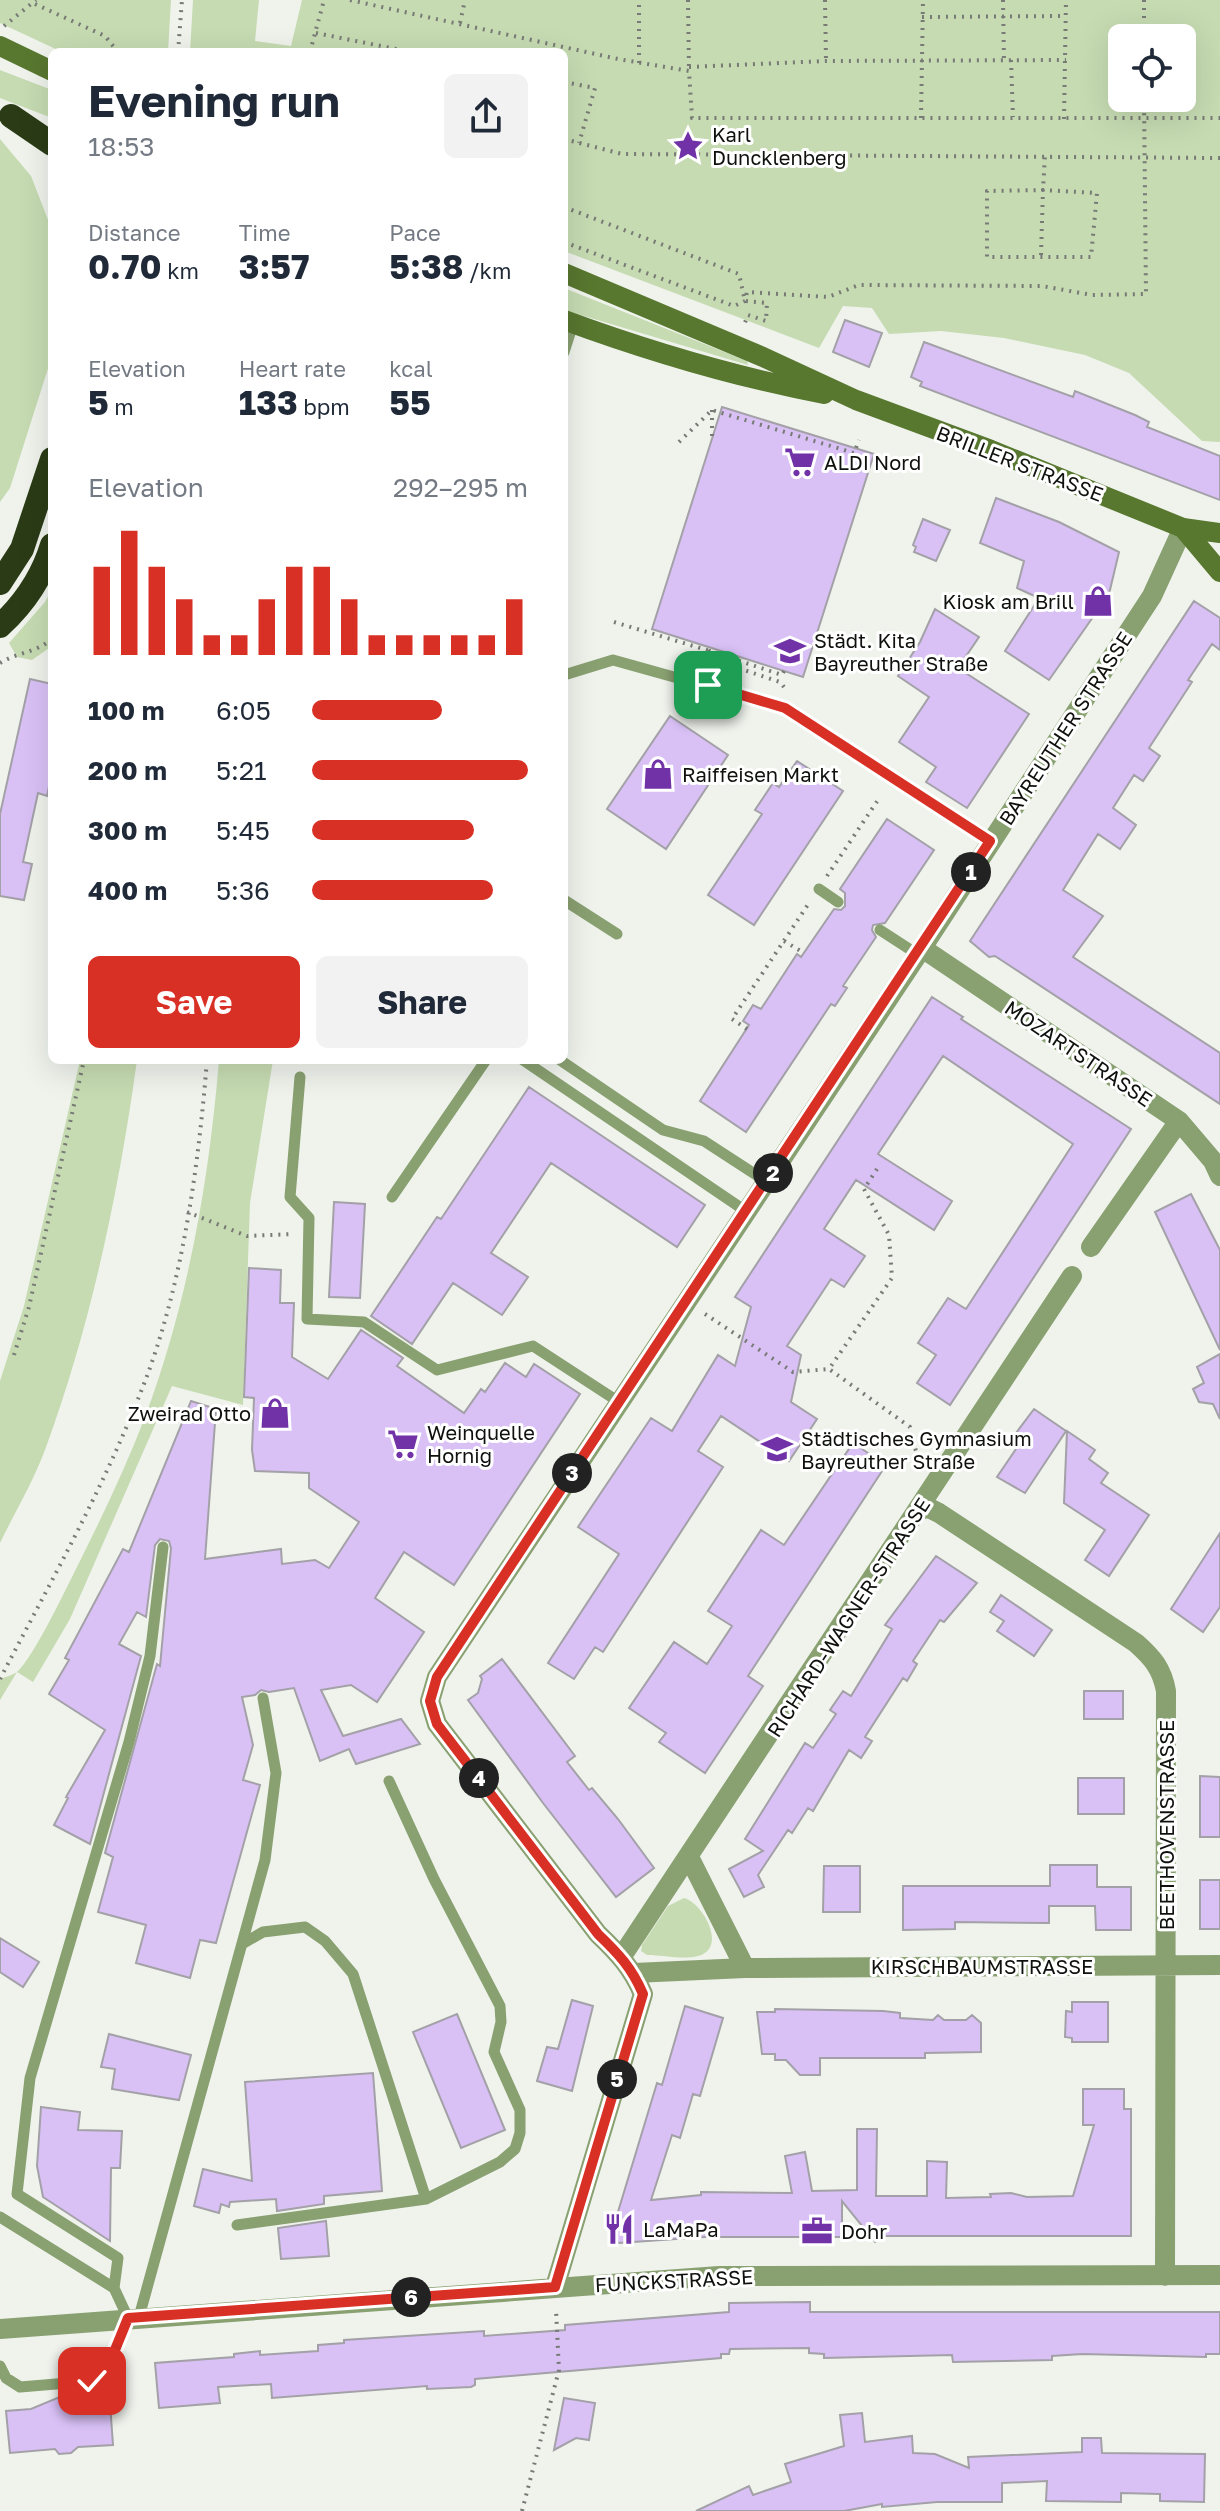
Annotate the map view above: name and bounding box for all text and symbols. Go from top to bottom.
map controls [1108,24,1196,112]
button: locate [1108,24,1196,112]
text: Evening run [88,74,340,127]
button: share [444,74,528,158]
place label: Karl Duncklenberg [712,122,847,169]
place icon: Karl Duncklenberg [671,129,705,163]
text: 18:53 [88,131,155,162]
text: Distance [88,219,180,246]
text: Time [239,219,290,246]
text: Pace [389,219,441,246]
text: 0.70 [88,246,162,286]
text: 3:57 [239,246,310,286]
text: 5:38 [389,246,463,286]
text: km [162,257,199,284]
text: /km [463,257,511,284]
text: Elevation [88,355,186,382]
text: Heart rate [239,355,346,382]
text: kcal [389,355,433,382]
text: 5 [88,382,109,422]
text: 133 [239,382,298,422]
text: 55 [389,382,431,422]
text: m [109,393,134,420]
text: bpm [298,393,350,420]
street label: BRILLER STRASSE [933,420,1107,506]
supermarket icon: ALDI Nord [783,445,817,479]
place label: ALDI Nord [824,450,921,474]
text: Elevation [88,472,204,503]
text: 292–295 m [393,472,528,503]
shop icon: Kiosk am Brill [1081,584,1115,618]
place label: Kiosk am Brill [943,589,1074,613]
street label: BAYREUTHER STRASSE [993,627,1137,829]
place label: Städt. Kita Bayreuther Straße [814,628,988,675]
school or university icon: Städt. Kita Bayreuther Straße [773,634,807,668]
pin [674,651,742,719]
icon: arrive [686,663,730,707]
text: 100 m [88,695,164,726]
text: 6:05 [216,695,271,726]
text: 200 m [88,755,167,786]
text: 5:21 [216,755,267,786]
shop icon: Raiffeisen Markt [641,757,675,791]
place label: Raiffeisen Markt [682,762,839,786]
text: 300 m [88,815,167,846]
text: 5:45 [216,815,270,846]
pin: 1 [951,852,991,892]
text: 1 [965,858,977,885]
text: 400 m [88,875,167,906]
text: 5:36 [216,875,270,906]
button: Save [88,956,300,1048]
button: Share [316,956,528,1048]
street label: MOZARTSTRASSE [1001,995,1157,1111]
pin: 2 [753,1153,793,1193]
text: 2 [766,1159,780,1186]
shop icon: Zweirad Otto [258,1396,292,1430]
place label: Zweirad Otto [128,1401,251,1425]
place label: Weinquelle Hornig [427,1420,535,1467]
place label: Städtisches Gymnasium Bayreuther Straße [801,1426,1032,1473]
supermarket icon: Weinquelle Hornig [386,1427,420,1461]
school or university icon: Städtisches Gymnasium Bayreuther Straße [760,1432,794,1466]
pin: 3 [552,1453,592,1493]
text: 3 [565,1459,579,1486]
street label: RICHARD-WAGNER-STRASSE [762,1493,934,1741]
street label: BEETHOVENSTRASSE [1154,1720,1178,1930]
pin: 4 [459,1758,499,1798]
text: 4 [472,1764,486,1791]
street label: KIRSCHBAUMSTRASSE [871,1954,1093,1978]
pin: 5 [597,2059,637,2099]
text: 5 [610,2065,624,2092]
restaurant icon: LaMaPa [602,2212,636,2246]
office icon: Dohr [800,2214,834,2248]
place label: LaMaPa [643,2217,719,2241]
place label: Dohr [841,2219,887,2243]
street label: FUNCKSTRASSE [594,2264,754,2296]
pin: 6 [391,2277,431,2317]
text: 6 [404,2283,418,2310]
pin [58,2347,126,2415]
icon: check [70,2359,114,2403]

